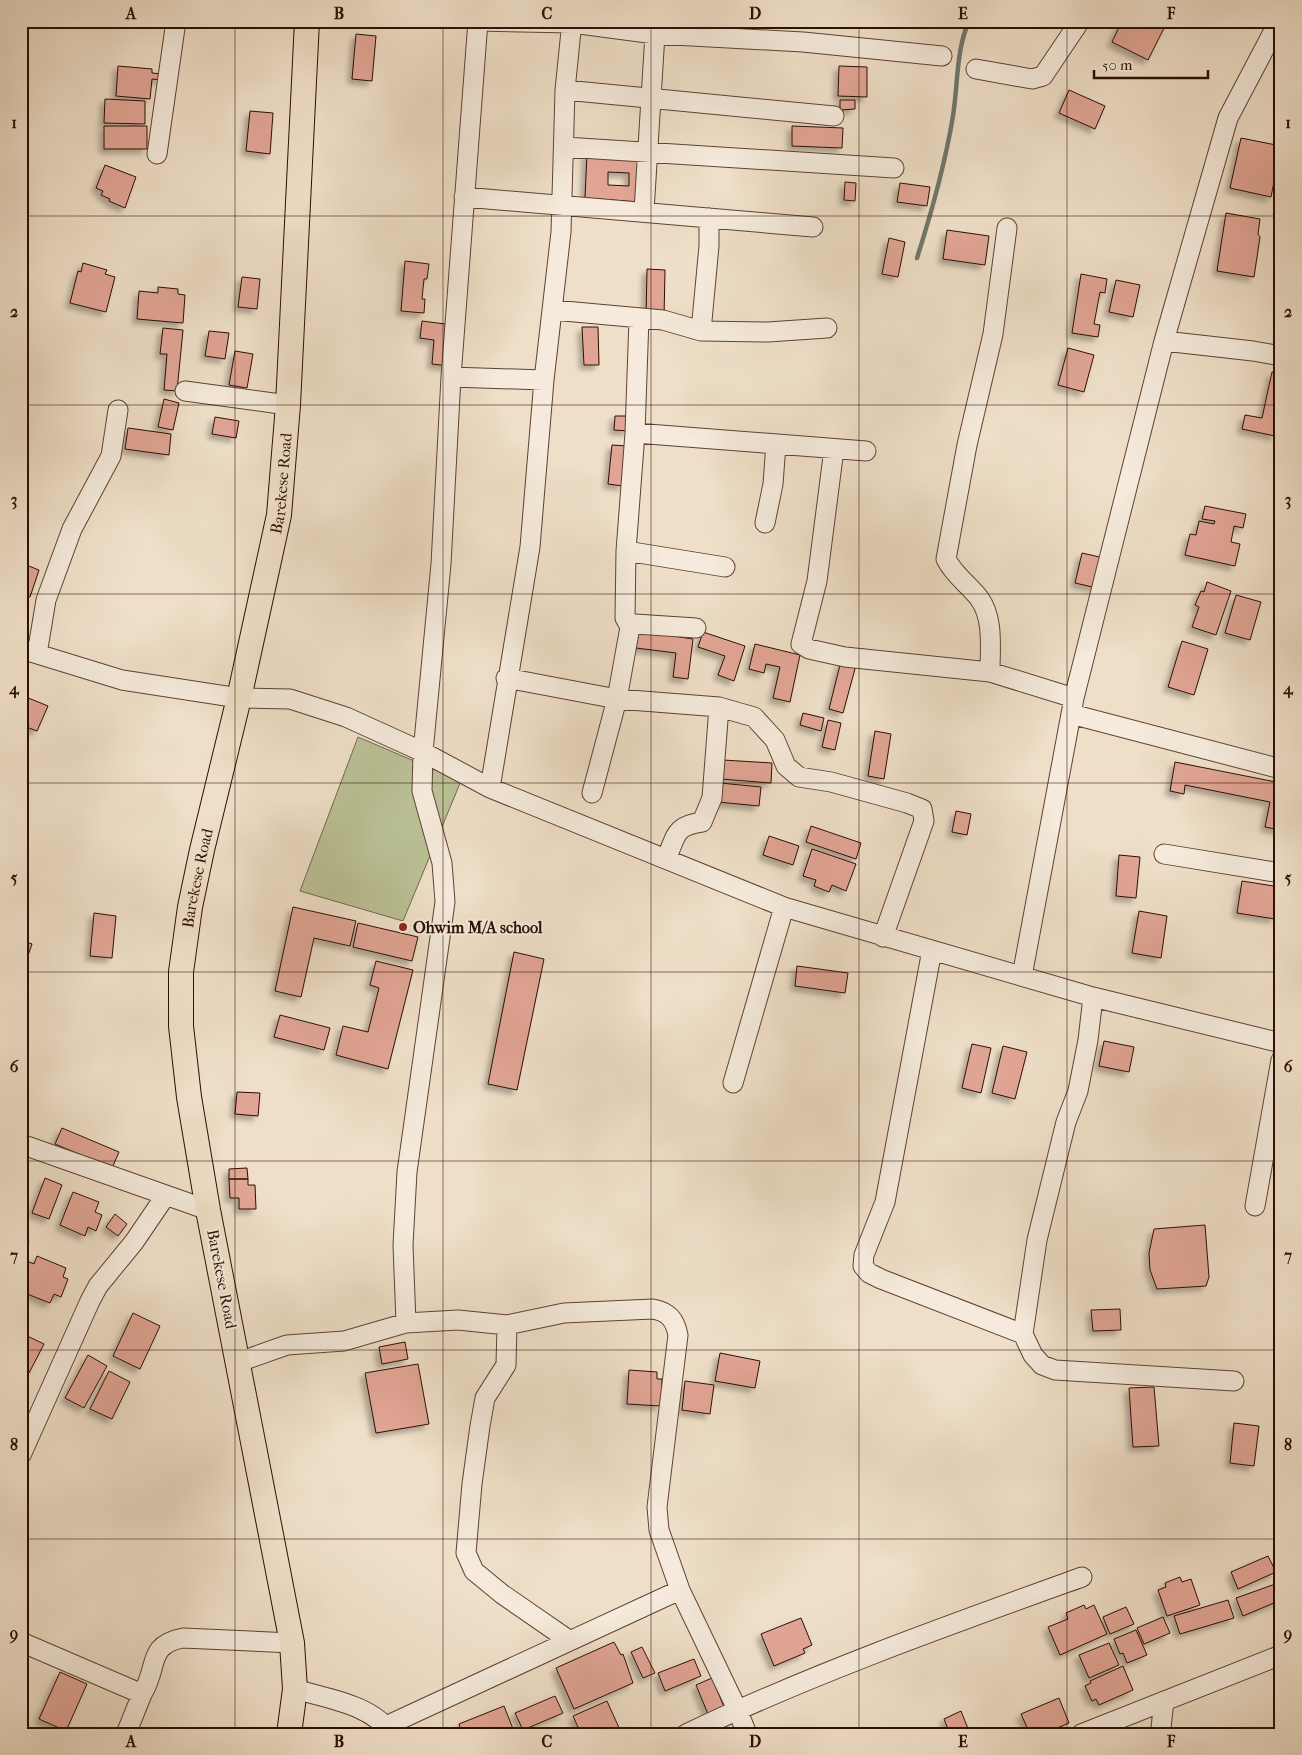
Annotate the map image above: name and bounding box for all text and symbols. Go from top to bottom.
text: A [125,4,137,23]
text: B [334,4,344,23]
text: C [542,4,553,23]
text: D [749,4,761,23]
text: E [958,4,968,23]
text: F [1166,4,1176,23]
scale bar [1094,48,1208,80]
text: 50 m [1102,56,1133,74]
text: 1 [11,113,17,132]
text: 1 [1285,113,1291,132]
text: 2 [10,302,18,321]
text: 2 [1284,302,1292,321]
street label: Barekese Road [266,432,295,535]
text: 3 [11,490,17,510]
text: 3 [1285,490,1291,510]
text: 4 [8,679,20,699]
text: 4 [1282,679,1294,699]
street label: Barekese Road [178,826,217,929]
text: 5 [11,868,18,887]
text: 5 [1285,868,1292,887]
place label: Ohwim M/A school [413,918,543,937]
marker: Ohwim M/A school [397,921,409,933]
text: 6 [10,1057,19,1076]
text: 6 [1284,1057,1293,1076]
street label: Barekese Road [203,1228,241,1331]
text: 7 [9,1246,18,1265]
text: 7 [1283,1246,1292,1265]
text: 8 [10,1435,18,1454]
text: 8 [1284,1435,1292,1454]
text: 9 [9,1624,18,1644]
text: 9 [1283,1624,1292,1644]
text: A [125,1732,137,1751]
text: B [334,1732,344,1751]
text: C [542,1732,553,1751]
text: D [749,1732,761,1751]
text: E [958,1732,968,1751]
text: F [1166,1732,1176,1751]

